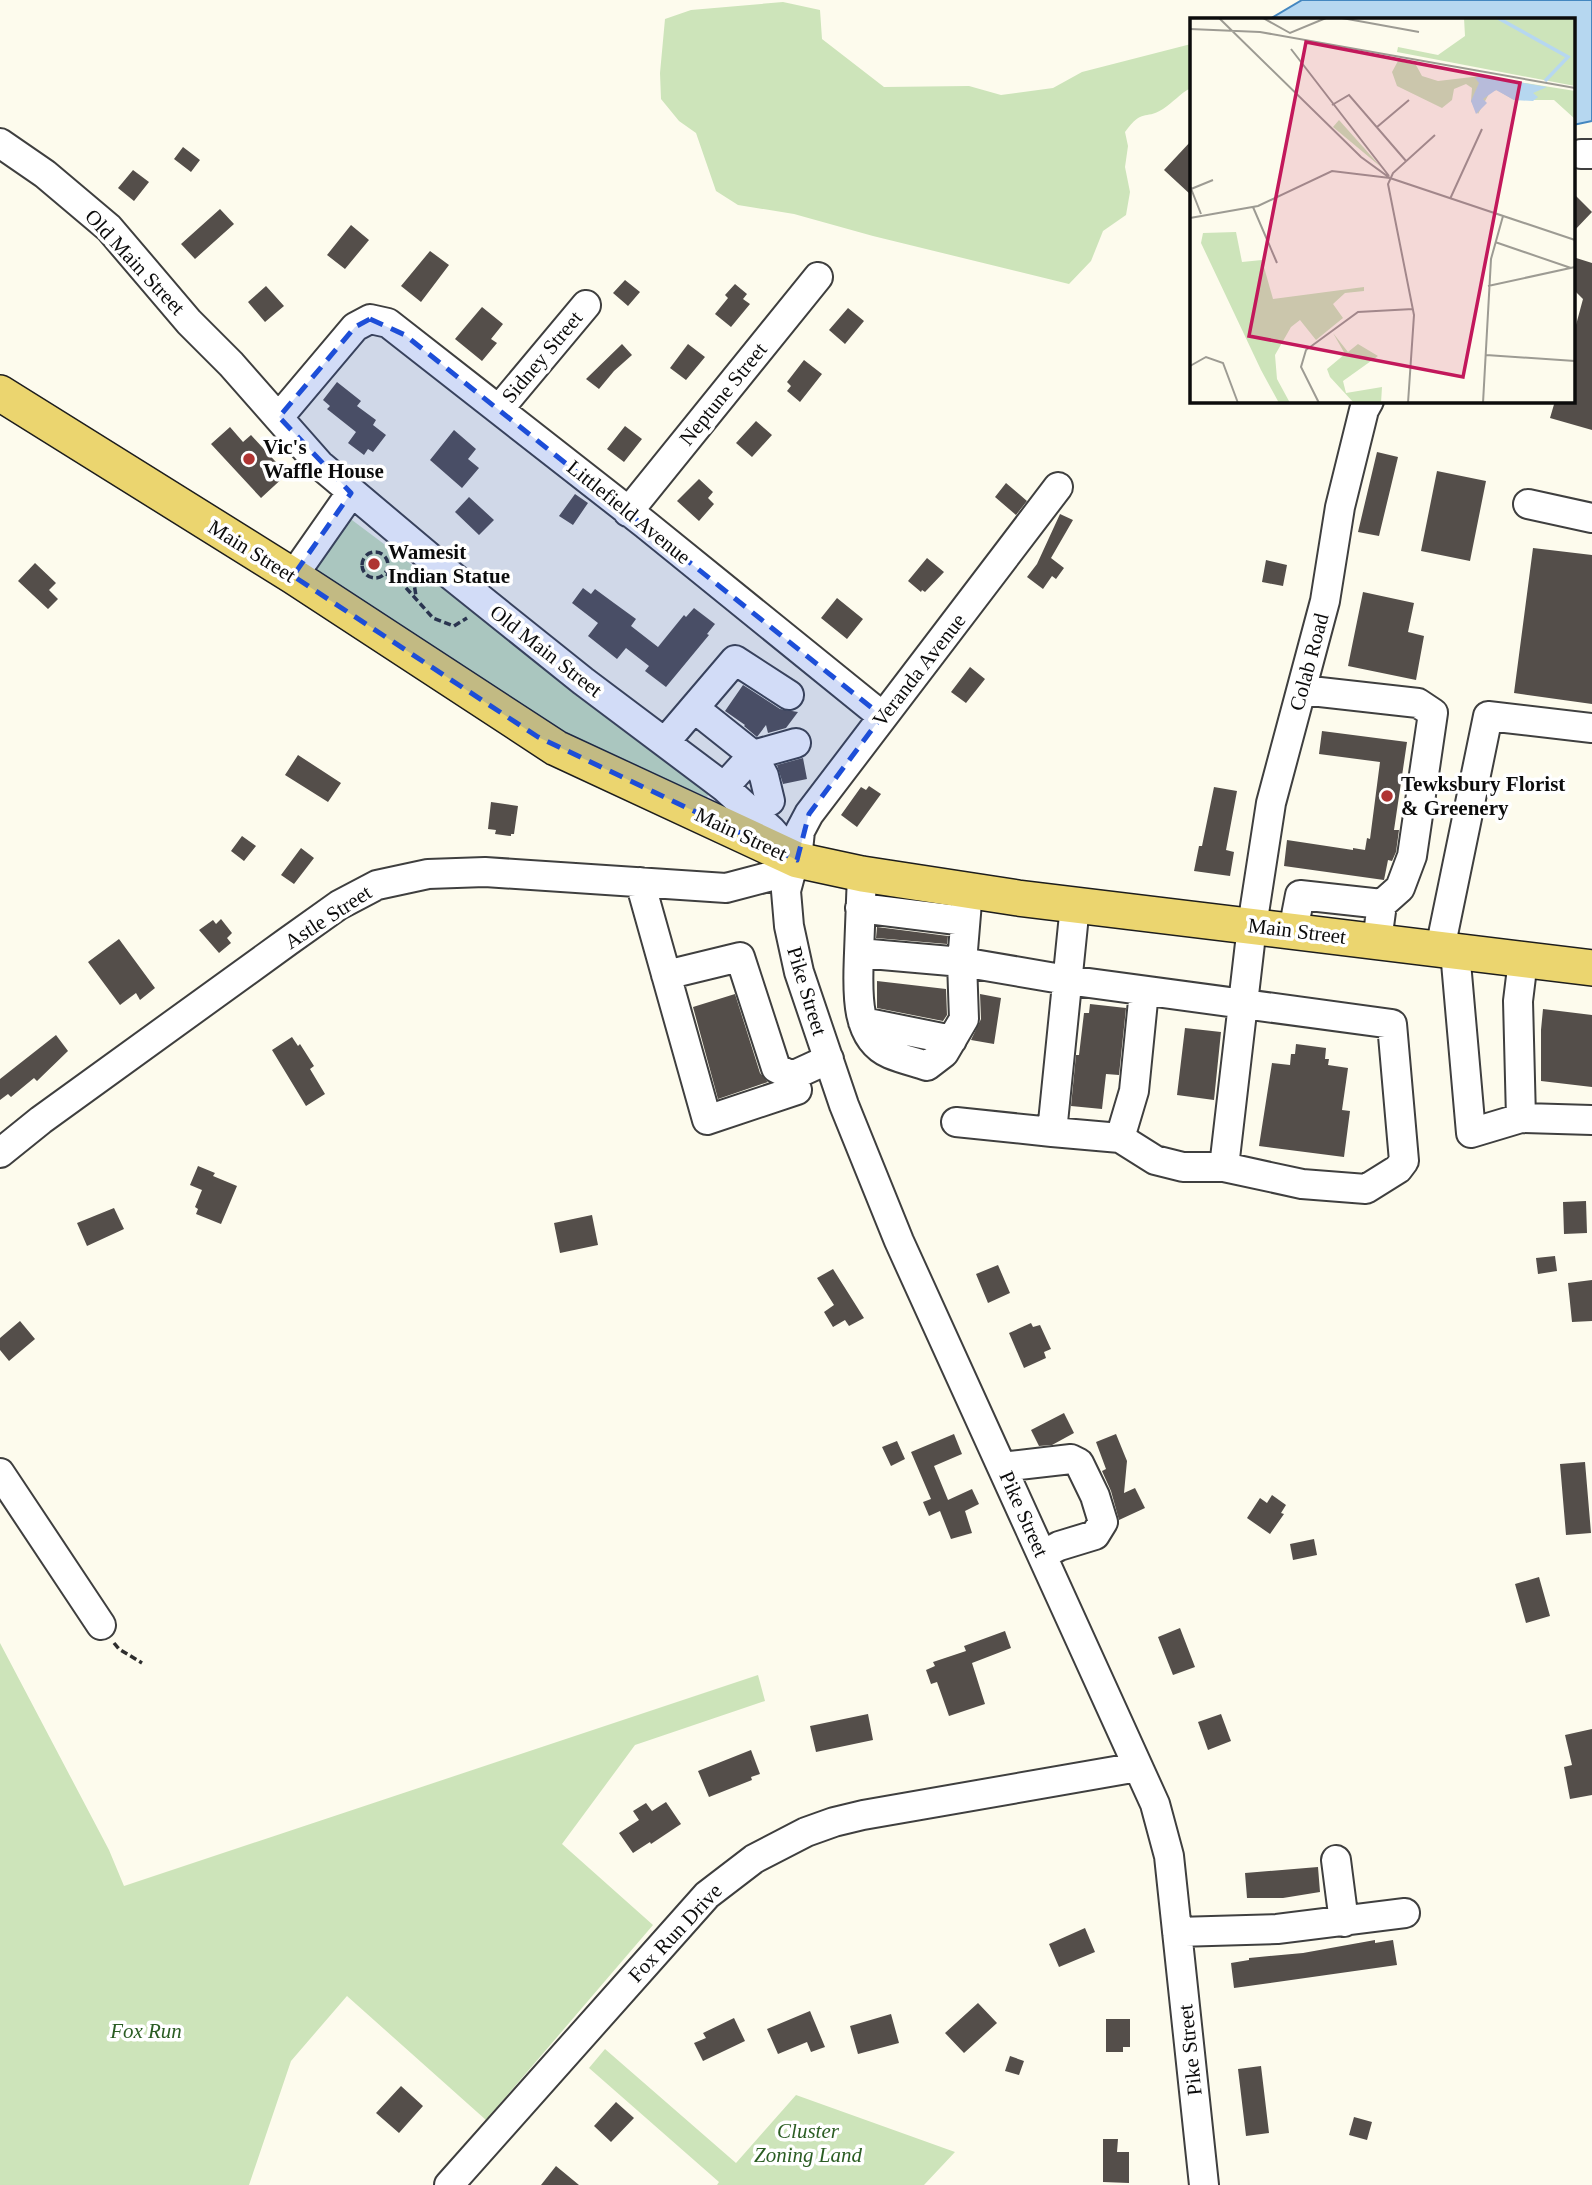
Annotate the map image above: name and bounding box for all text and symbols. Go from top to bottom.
inset map [1190,18,1574,402]
street label: Old Main Street [80,204,190,320]
street label: Sidney Street [497,306,587,408]
street label: Neptune Street [674,338,772,450]
place label: Vic's Waffle House [263,435,384,483]
marker: Vic's Waffle House [241,451,257,467]
street label: Littlefield Avenue [562,455,696,569]
street label: Main Street [204,515,300,587]
place label: Wamesit Indian Statue [388,540,510,588]
marker: Wamesit Indian Statue [366,556,382,572]
street label: Old Main Street [485,600,607,702]
street label: Veranda Avenue [867,609,971,731]
street label: Colab Road [1285,610,1334,713]
place label: Tewksbury Florist & Greenery [1401,772,1565,820]
marker: Tewksbury Florist & Greenery [1379,788,1395,804]
street label: Main Street [691,802,791,866]
street label: Astle Street [280,880,376,954]
street label: Main Street [1247,913,1348,949]
street label: Pike Street [782,944,832,1038]
street label: Pike Street [994,1467,1054,1561]
street label: Fox Run Drive [623,1879,727,1987]
street label: Pike Street [1173,2003,1207,2097]
park label: Fox Run [109,2019,182,2043]
park label: Cluster Zoning Land [754,2119,862,2167]

